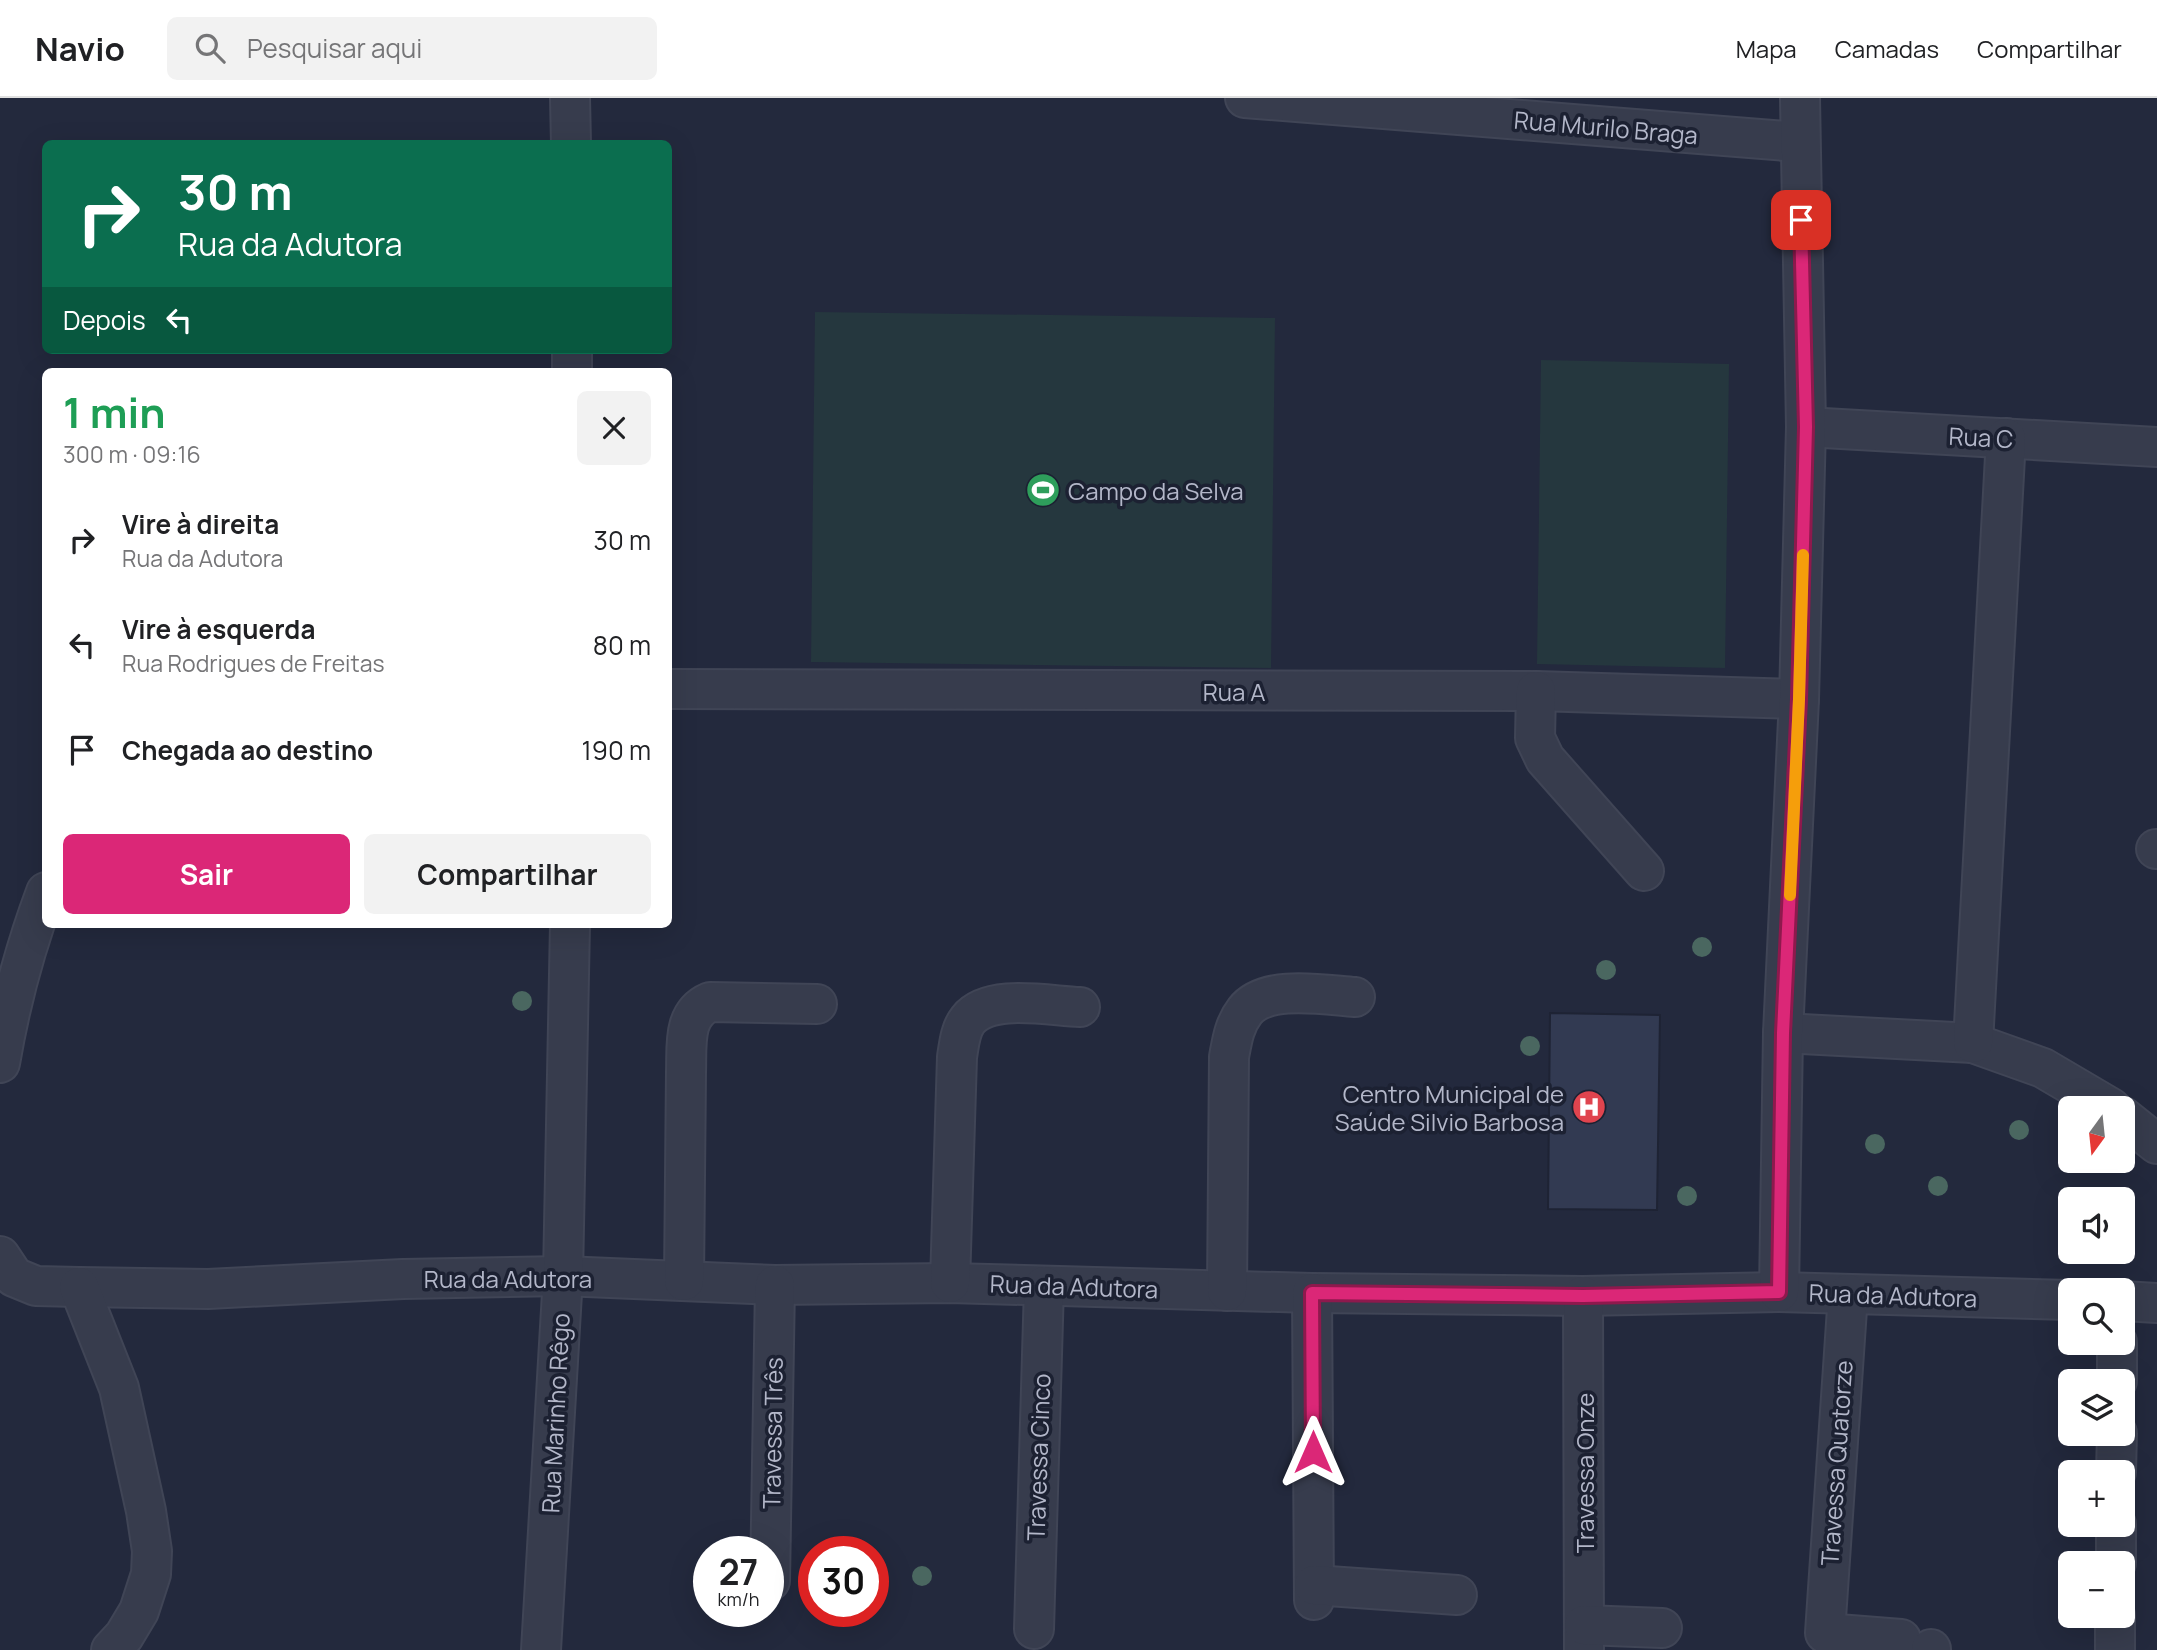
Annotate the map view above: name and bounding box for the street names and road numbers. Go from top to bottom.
street label: Rua Murilo Braga [1513,103,1699,151]
street label: Rua C [1948,419,2014,455]
street label: Rua A [1203,675,1265,708]
street label: Rua da Adutora [424,1262,592,1295]
street label: Rua da Adutora [989,1267,1159,1305]
street label: Rua da Adutora [1808,1276,1978,1314]
street label: Rua Marinho Rêgo [533,1312,577,1514]
street label: Travessa Três [754,1357,790,1509]
street label: Travessa Quatorze [1812,1359,1860,1567]
street label: Travessa Cinco [1019,1373,1057,1541]
street label: Travessa Onze [1568,1393,1601,1553]

